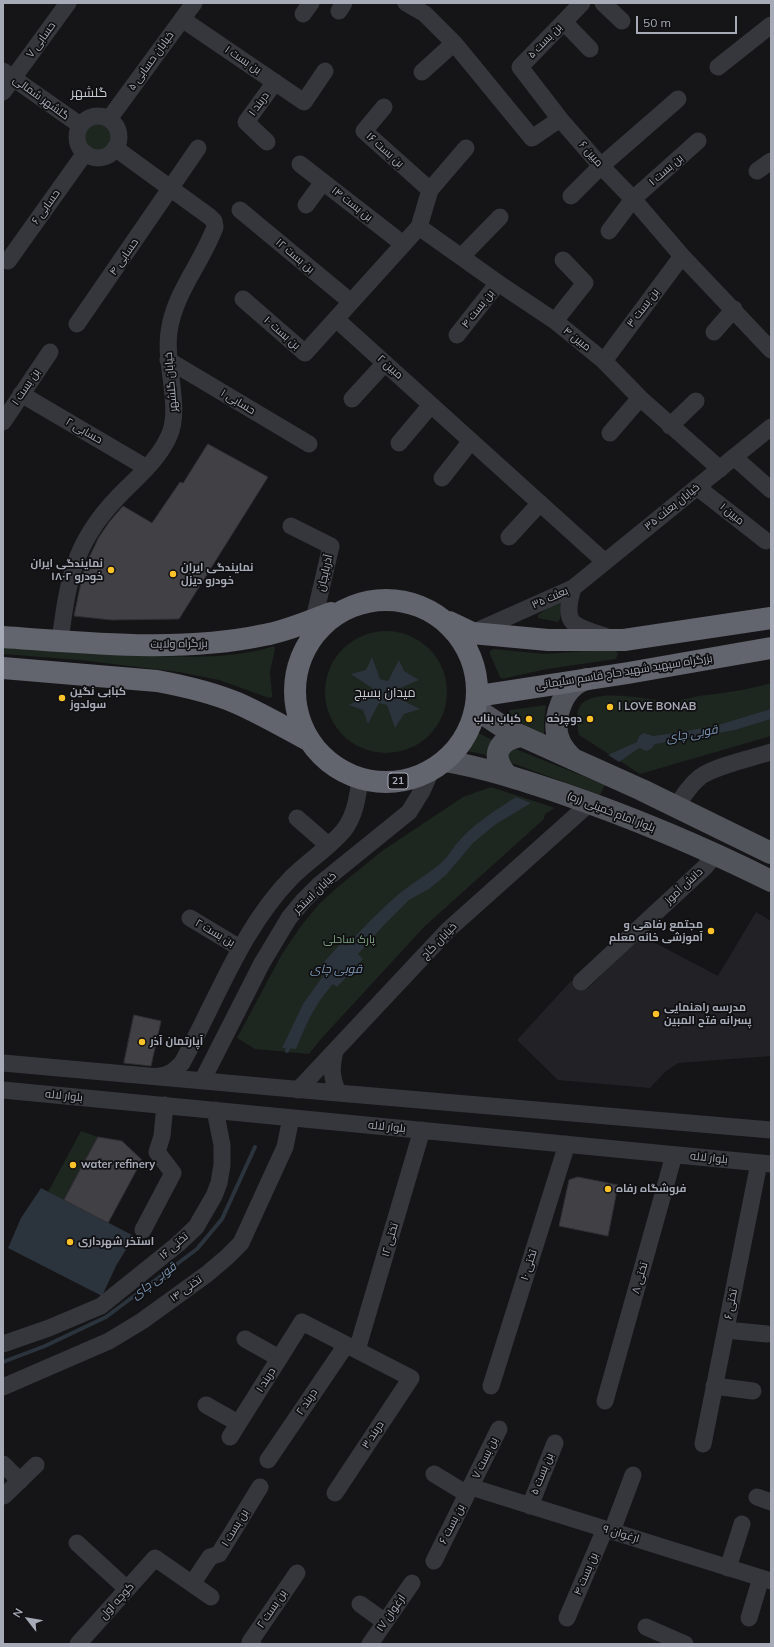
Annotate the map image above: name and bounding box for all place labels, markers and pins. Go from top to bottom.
place label: نمایندگی ایران خودرو ۱۸۰۲ [30,557,103,583]
place label: نمایندگی ایران خودرو دیزل [181,561,254,587]
marker: نمایندگی ایران خودرو ۱۸۰۲ [106,565,116,575]
marker: نمایندگی ایران خودرو دیزل [168,569,178,579]
place label: کبابی نگین سولدوز [70,685,126,711]
marker: کبابی نگین سولدوز [57,693,67,703]
place label: I LOVE BONAB [618,700,696,714]
marker: I LOVE BONAB [605,702,615,712]
place label: کباب بناب [474,712,521,726]
place label: دوچرخه [547,712,582,726]
marker: کباب بناب [524,714,534,724]
marker: دوچرخه [585,714,595,724]
place label: مجتمع رفاهی و آموزشی خانه معلم [609,918,703,944]
marker: مجتمع رفاهی و آموزشی خانه معلم [706,926,716,936]
place label: مدرسه راهنمایی پسرانه فتح المبین [664,1001,751,1027]
marker: مدرسه راهنمایی پسرانه فتح المبین [651,1009,661,1019]
place label: آپارتمان آذر [150,1035,203,1049]
marker: آپارتمان آذر [137,1037,147,1047]
place label: water refinery [81,1158,155,1172]
marker: water refinery [68,1160,78,1170]
place label: فروشگاه رفاه [616,1182,686,1196]
marker: فروشگاه رفاه [603,1184,613,1194]
place label: استخر شهرداری [78,1235,154,1249]
marker: استخر شهرداری [65,1237,75,1247]

